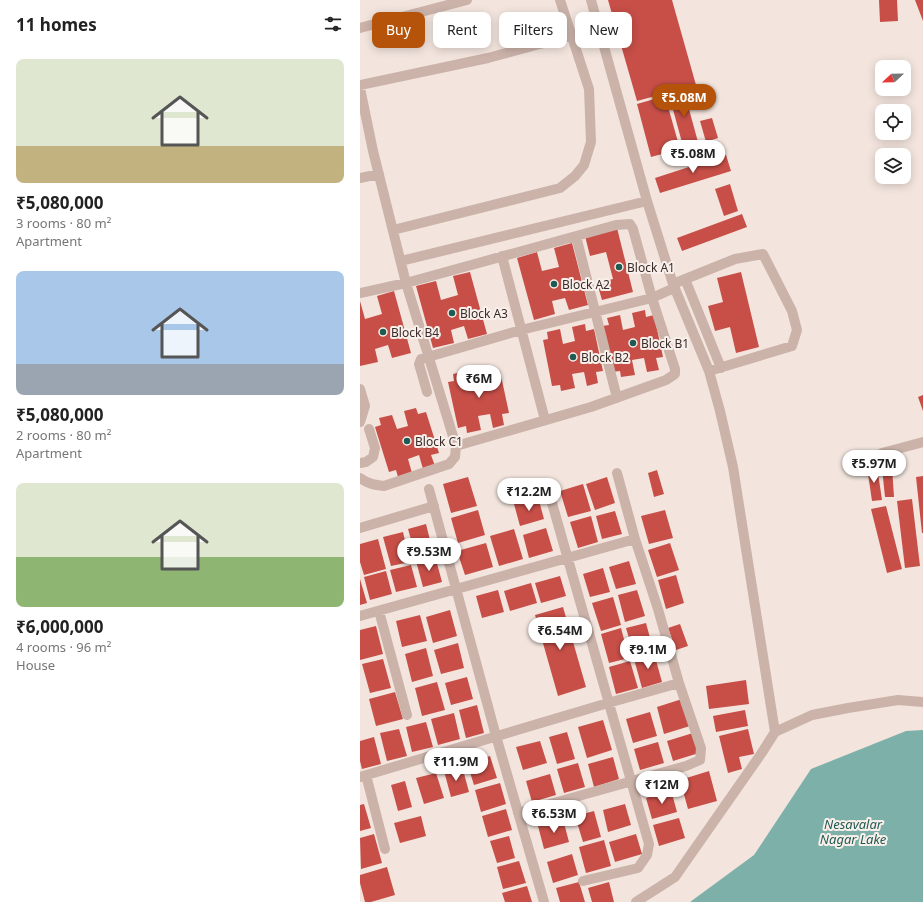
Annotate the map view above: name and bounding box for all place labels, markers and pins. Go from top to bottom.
pin: ₹5.08M [651,84,717,118]
pin: ₹5.08M [660,140,726,174]
place label: Block A1 [627,259,675,276]
marker: Block A1 [614,262,624,272]
place label: Block A2 [562,276,610,293]
marker: Block A2 [549,279,559,289]
place label: Block A3 [460,305,508,322]
marker: Block A3 [447,308,457,318]
place label: Block B4 [391,324,439,341]
marker: Block B4 [378,327,388,337]
place label: Block B1 [641,335,689,352]
marker: Block B1 [628,338,638,348]
place label: Block B2 [581,349,629,366]
marker: Block B2 [568,352,578,362]
pin: ₹6M [460,365,498,399]
place label: Block C1 [415,433,463,450]
marker: Block C1 [402,436,412,446]
pin: ₹5.97M [841,450,907,484]
pin: ₹12.2M [496,478,562,512]
pin: ₹9.53M [396,538,462,572]
pin: ₹6.54M [527,617,593,651]
pin: ₹9.1M [620,636,676,670]
pin: ₹11.9M [423,748,489,782]
pin: ₹12M [638,771,686,805]
pin: ₹6.53M [521,800,587,834]

